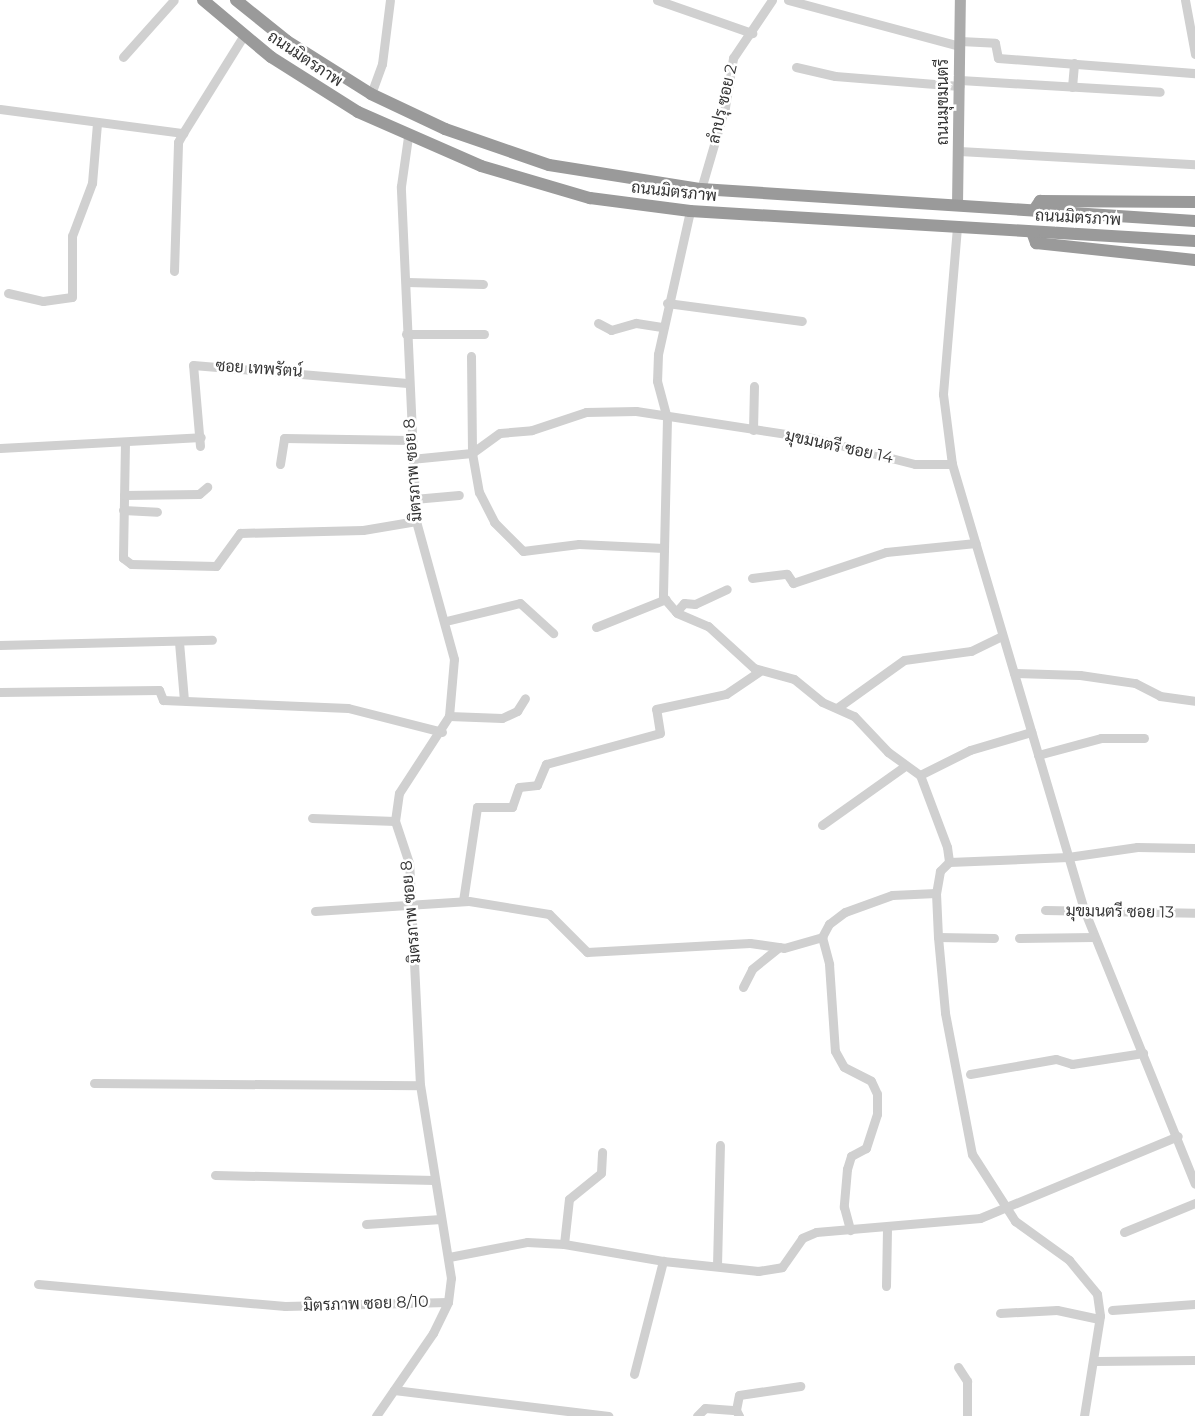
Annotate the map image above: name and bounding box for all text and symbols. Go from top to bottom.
street label: ถนนมิตรภาพ [264,27,346,91]
street label: ถนนมุขมนตรี [933,59,953,145]
street label: ลำปรุ ซอย 2 [705,62,741,146]
street label: ถนนมิตรภาพ [630,178,718,206]
street label: ถนนมิตรภาพ [1035,206,1121,230]
street label: ซอย เทพรัตน์ [215,356,303,382]
street label: มิตรภาพ ซอย 8 [400,418,426,522]
street label: มุขมนตรี ซอย 14 [783,426,895,468]
street label: มิตรภาพ ซอย 8 [397,860,425,964]
street label: มุขมนตรี ซอย 13 [1066,901,1174,923]
street label: มิตรภาพ ซอย 8/10 [303,1292,429,1316]

